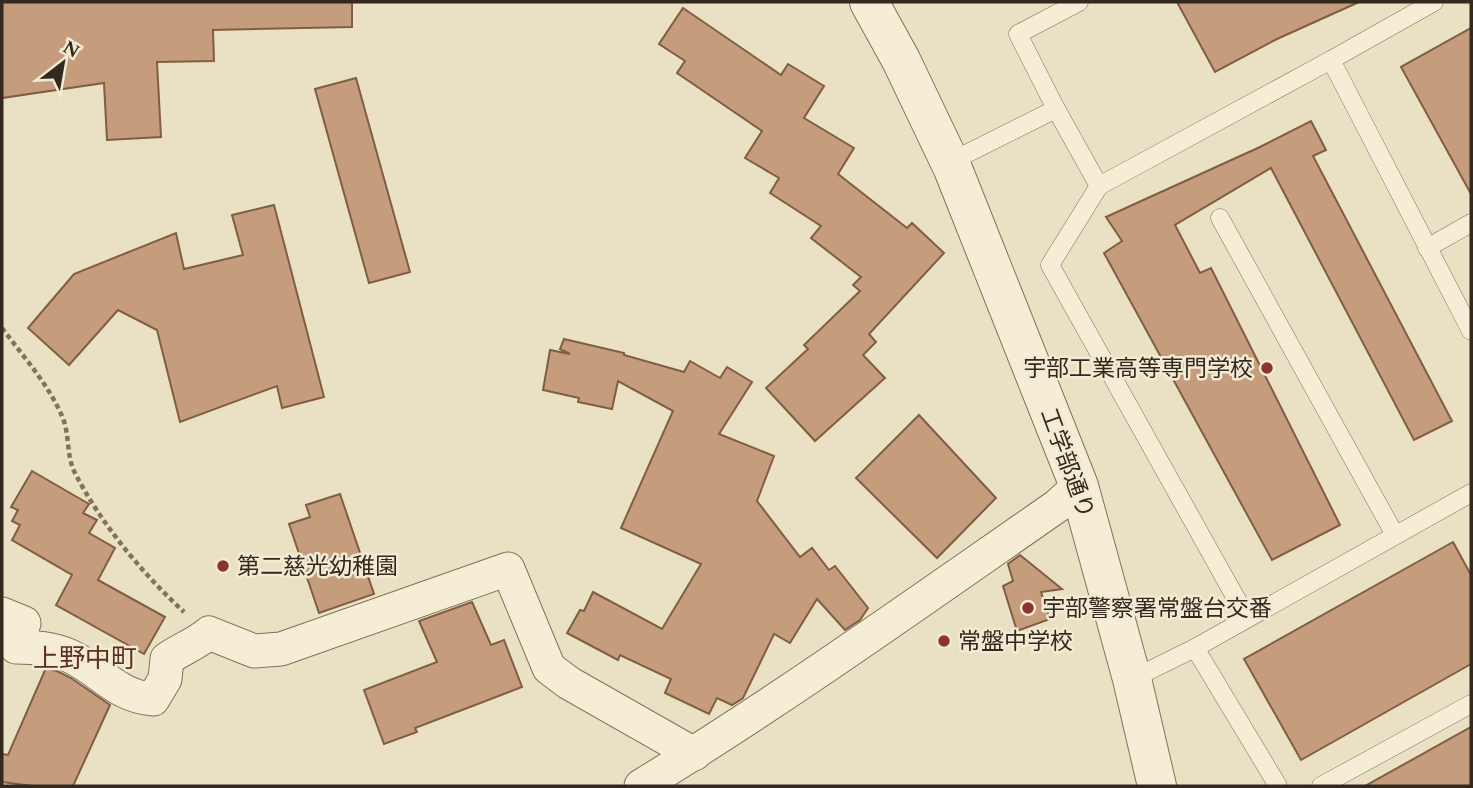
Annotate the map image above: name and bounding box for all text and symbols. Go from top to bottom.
north arrow [28,28,98,98]
text: N [57,33,85,66]
place label: 宇部工業高等専門学校 [1023,352,1253,387]
marker: 宇部工業高等専門学校 [1259,360,1275,376]
street label: 工学部通り [1030,403,1103,524]
place label: 第二慈光幼稚園 [237,550,398,585]
marker: 第二慈光幼稚園 [215,558,231,574]
place label: 宇部警察署常盤台交番 [1042,592,1272,627]
marker: 宇部警察署常盤台交番 [1020,600,1036,616]
place label: 常盤中学校 [958,625,1073,660]
marker: 常盤中学校 [936,633,952,649]
district label: 上野中町 [33,639,137,679]

